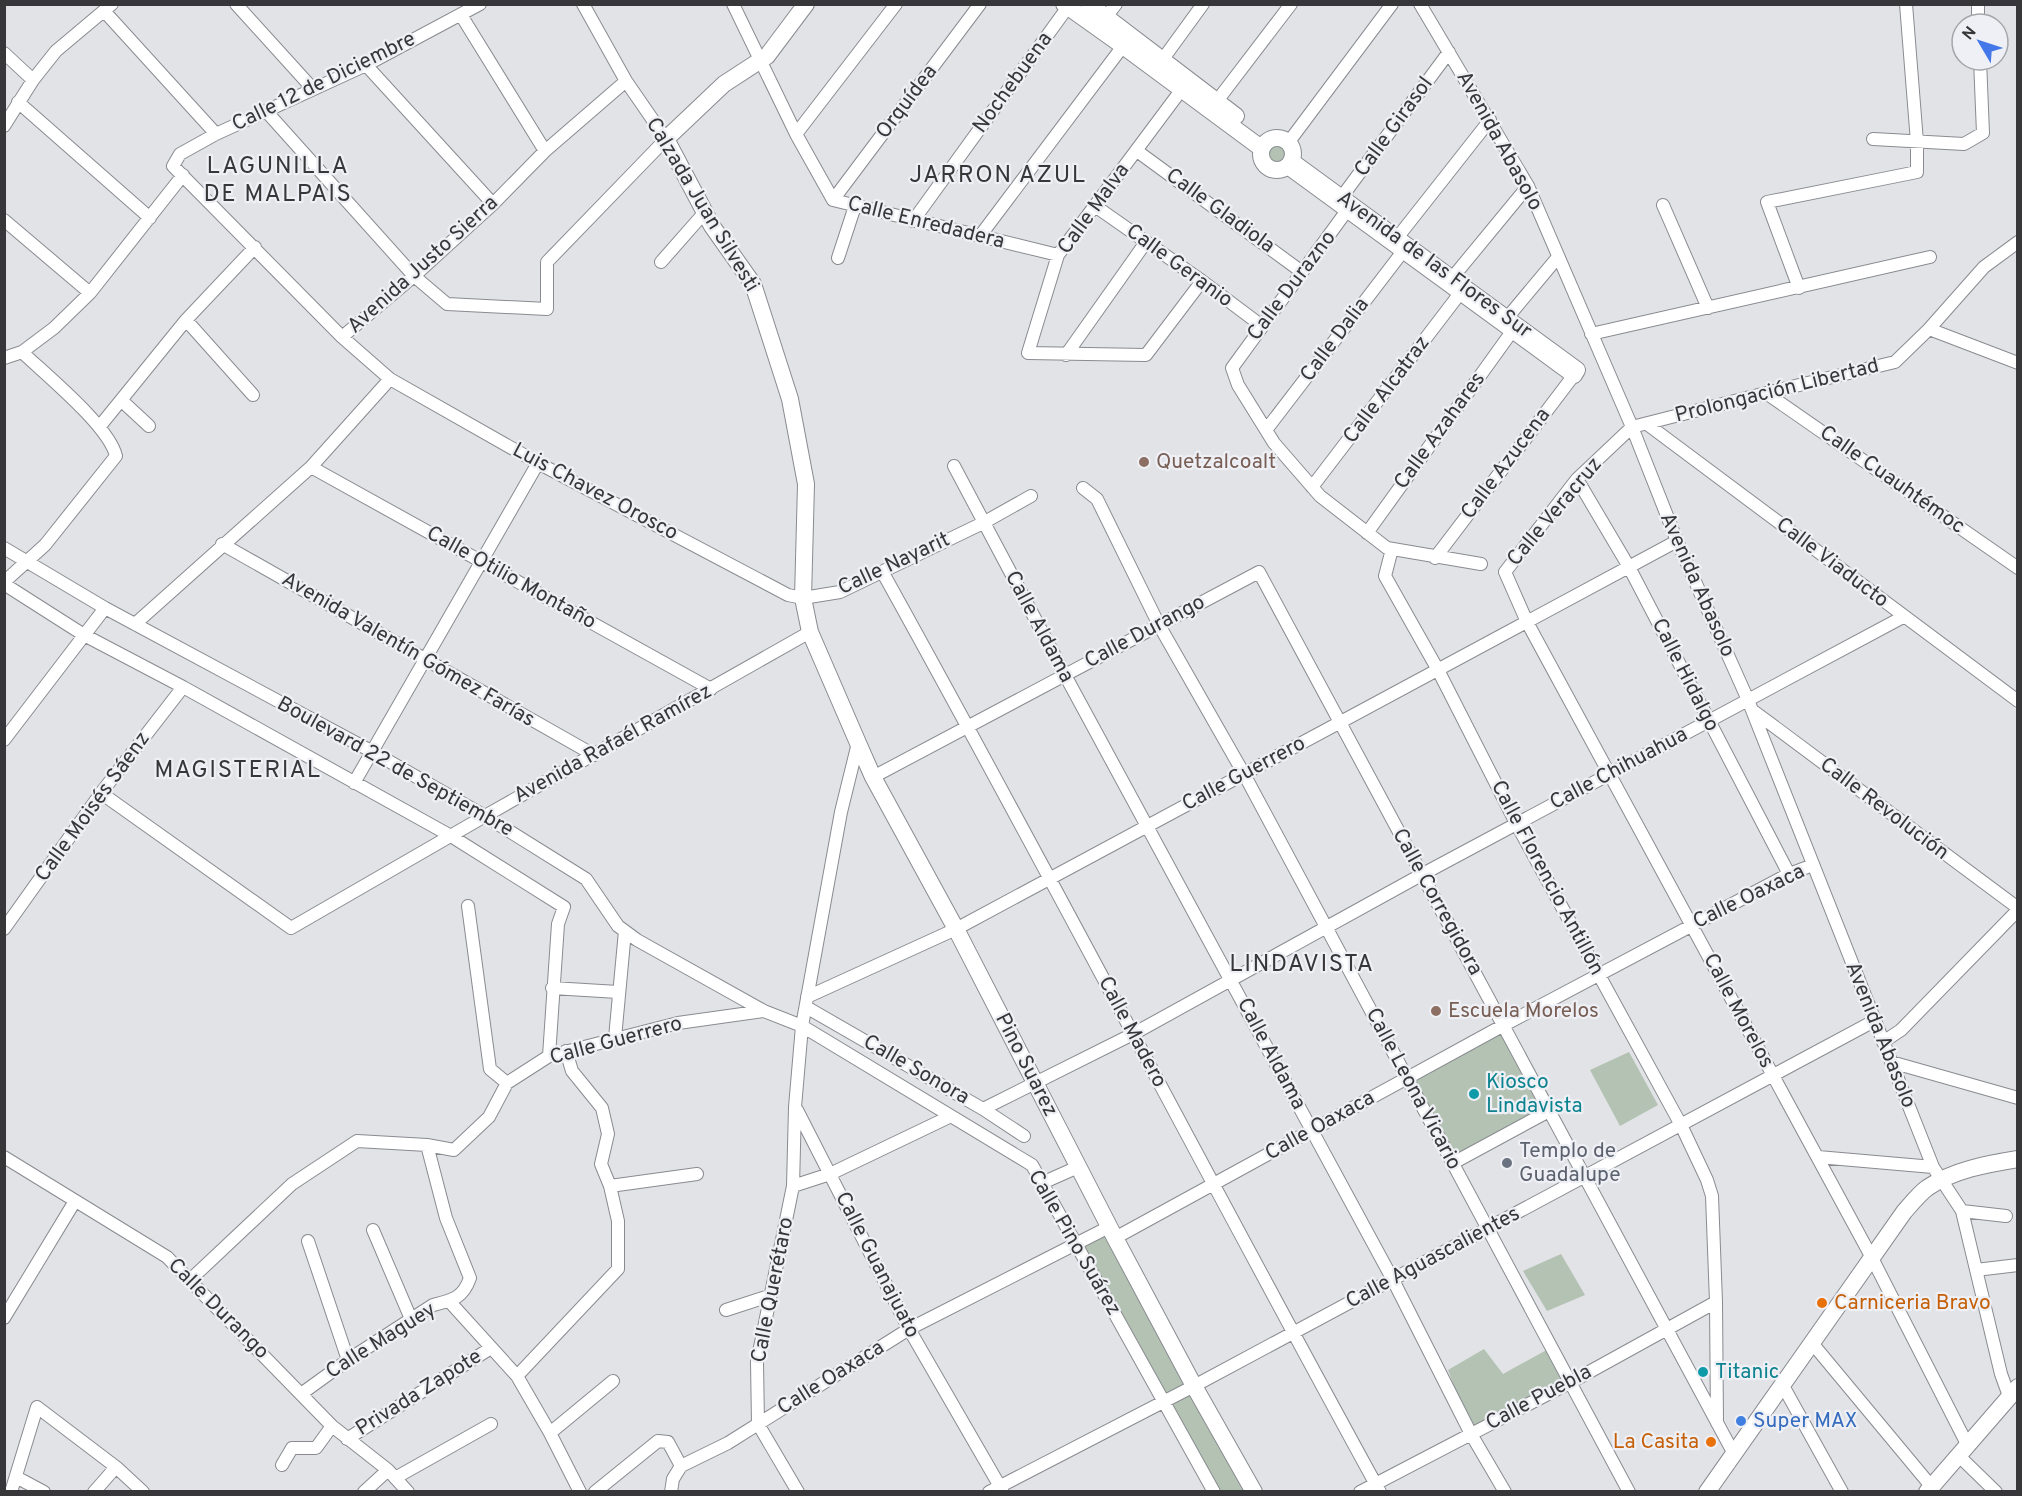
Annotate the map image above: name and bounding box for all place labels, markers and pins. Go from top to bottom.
place label: Quetzalcoalt [1156,449,1276,476]
marker: Quetzalcoalt [1137,455,1151,469]
place label: Escuela Morelos [1448,998,1599,1025]
marker: Escuela Morelos [1429,1004,1443,1018]
place label: Kiosco Lindavista [1486,1069,1583,1120]
marker: Kiosco Lindavista [1467,1087,1481,1101]
place label: Templo de Guadalupe [1519,1138,1621,1189]
marker: Templo de Guadalupe [1500,1156,1514,1170]
place label: Carniceria Bravo [1834,1290,1991,1317]
marker: Carniceria Bravo [1815,1296,1829,1310]
place label: Titanic [1715,1359,1779,1386]
marker: Titanic [1696,1365,1710,1379]
place label: Super MAX [1753,1408,1857,1435]
marker: Super MAX [1734,1414,1748,1428]
place label: La Casita [1613,1429,1699,1456]
marker: La Casita [1704,1435,1718,1449]

